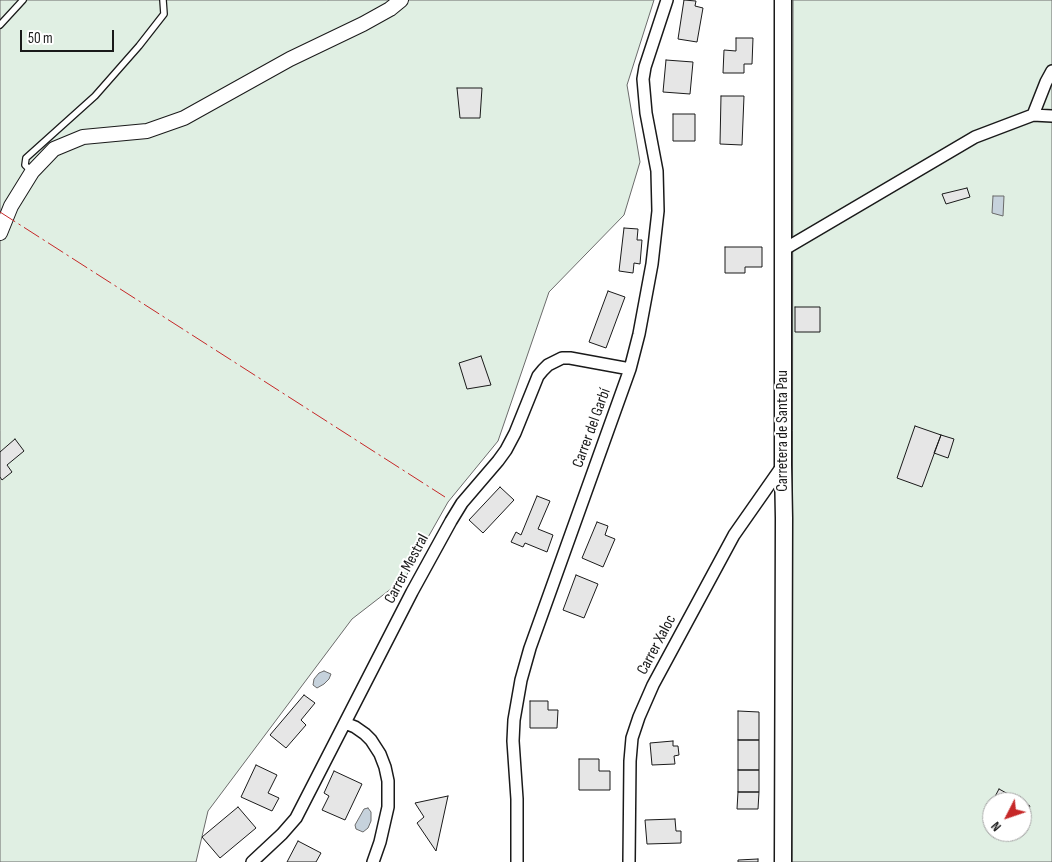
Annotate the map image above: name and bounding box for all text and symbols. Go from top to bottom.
scale bar [22,20,116,52]
text: 50 m [28,29,53,48]
street label: Carretera de Santa Pau [773,370,793,492]
street label: Carrer del Garbí [569,386,615,470]
street label: Carrer Mestral [381,531,433,607]
street label: Carrer Xaloc [633,612,681,678]
north arrow [982,792,1032,842]
text: N [987,818,1005,835]

